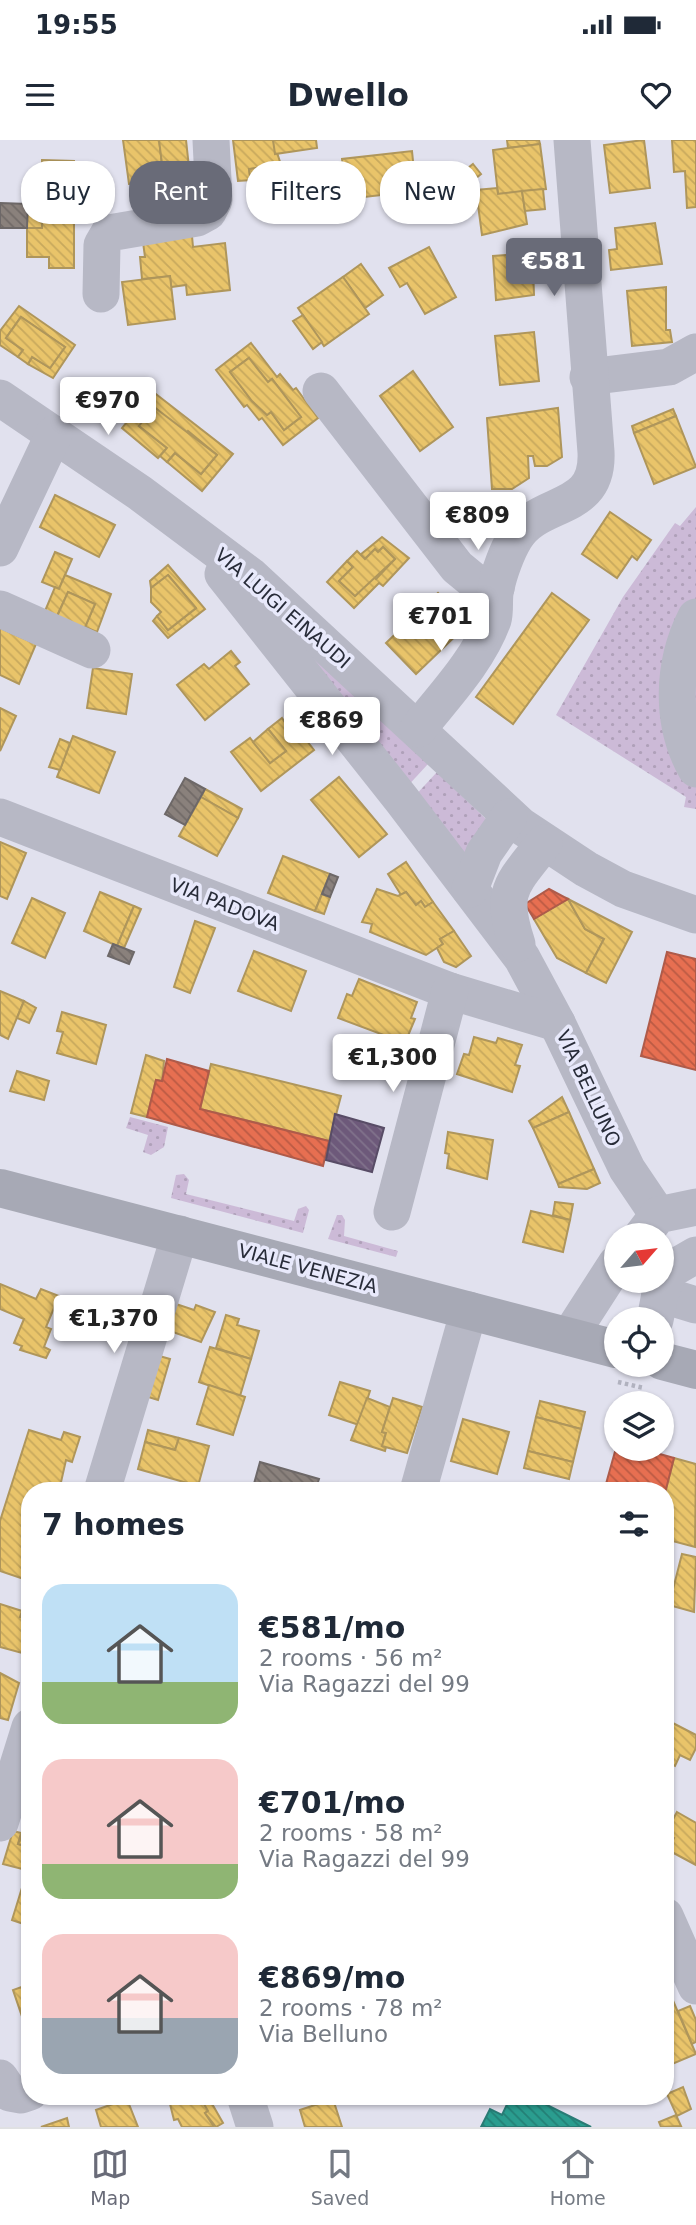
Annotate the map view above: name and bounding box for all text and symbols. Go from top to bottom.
text: 19:55 [35,10,118,40]
icon: menu [21,76,59,114]
text: Dwello [287,76,409,114]
icon: heart [637,76,675,114]
chip: Buy [21,161,115,224]
chip: Rent [129,161,232,224]
chip: Filters [246,161,366,224]
chip: New [380,161,480,224]
pin: €581 [513,239,595,298]
text: €581 [522,248,586,274]
pin: €970 [67,378,149,437]
text: €970 [76,387,140,413]
pin: €809 [437,492,519,552]
text: €809 [446,502,510,528]
street label: VIA LUIGI EINAUDI [211,543,355,673]
pin: €701 [400,594,482,653]
text: €701 [409,603,473,629]
pin: €869 [291,698,373,757]
text: €869 [300,707,364,733]
street label: VIA PADOVA [167,873,283,935]
street label: VIA BELLUNO [552,1026,626,1150]
pin: €1,300 [336,1034,450,1094]
text: €1,300 [349,1044,437,1070]
north arrow [604,1223,674,1293]
map controls [604,1223,674,1461]
street label: VIALE VENEZIA [236,1239,380,1297]
pin: €1,370 [57,1296,171,1355]
text: €1,370 [70,1305,158,1331]
button: locate [604,1307,674,1377]
button: layers [604,1391,674,1461]
icon: filters [615,1505,653,1543]
text: 7 homes [42,1507,185,1542]
text: €581/mo [259,1610,405,1645]
icon: home [98,1612,182,1696]
text: 2 rooms · 56 m² [259,1645,443,1671]
text: Via Ragazzi del 99 [259,1671,470,1697]
text: €701/mo [259,1785,405,1820]
icon: home [98,1787,182,1871]
text: 2 rooms · 58 m² [259,1820,443,1846]
text: Via Ragazzi del 99 [259,1846,470,1872]
text: €869/mo [259,1960,405,1995]
icon: home [98,1962,182,2046]
text: 2 rooms · 78 m² [259,1995,443,2021]
text: Via Belluno [259,2021,388,2047]
tab: Map [90,2145,130,2209]
tab: Saved [311,2145,369,2209]
tab: Home [550,2145,606,2209]

